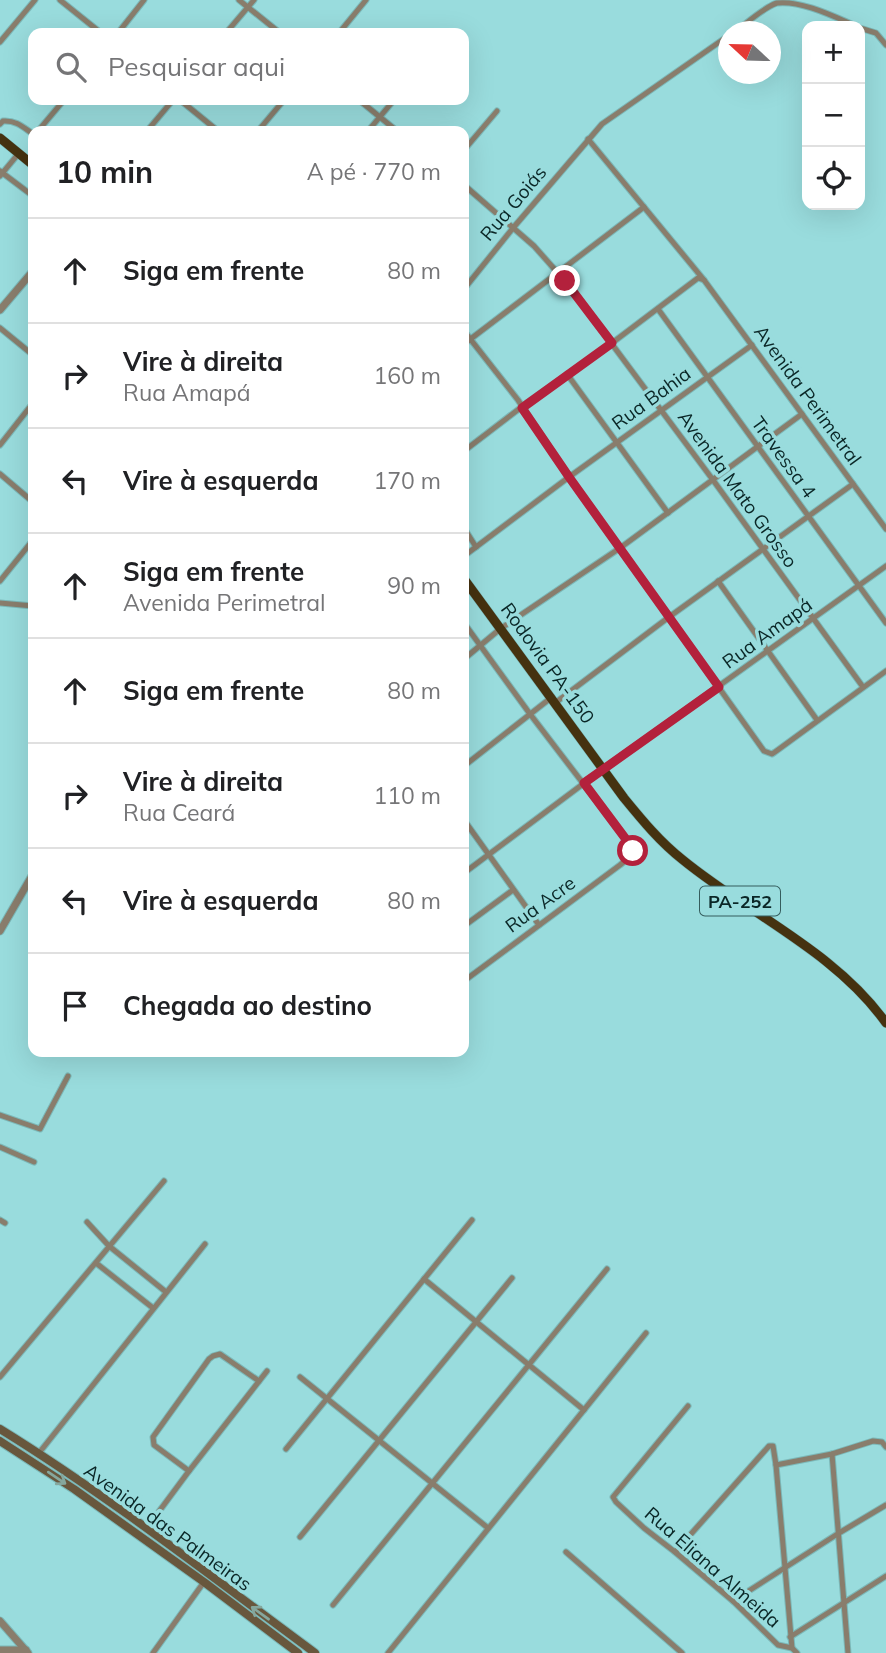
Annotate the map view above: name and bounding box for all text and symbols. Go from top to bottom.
north arrow [718,21,781,84]
map controls [802,21,865,210]
button: + [802,21,865,84]
search box [28,28,469,105]
icon: search [52,48,90,86]
text: Pesquisar aqui [108,50,285,83]
button: − [802,84,865,147]
button: locate [802,147,865,210]
text: 10 min [56,153,153,191]
text: A pé · 770 m [307,157,441,186]
street label: Rua Goiás [475,161,551,245]
icon: ahead [56,252,94,290]
text: Siga em frente [123,254,304,287]
text: 80 m [387,256,441,285]
route end [549,265,580,296]
street label: Avenida Perimetral [749,320,867,470]
text: Vire à direita [123,345,283,378]
icon: right [56,357,94,395]
text: 160 m [373,361,441,390]
street label: Rua Bahia [607,361,695,435]
text: Rua Amapá [123,378,251,407]
street label: Avenida Mato Grosso [673,406,803,572]
street label: Travessa 4 [746,412,822,502]
icon: left [56,462,94,500]
text: Vire à esquerda [123,464,319,497]
text: 170 m [373,466,441,495]
text: Siga em frente [123,555,304,588]
icon: ahead [56,567,94,605]
text: 90 m [387,571,441,600]
text: Avenida Perimetral [123,588,325,617]
street label: Rua Amapá [717,592,817,674]
street label: Rodovia PA-150 [496,598,600,728]
icon: ahead [56,672,94,710]
text: Siga em frente [123,674,304,707]
text: 80 m [387,676,441,705]
text: Vire à direita [123,765,283,798]
icon: right [56,777,94,815]
text: 110 m [373,781,441,810]
text: Rua Ceará [123,798,235,827]
route start [617,835,648,866]
street label: Rua Acre [500,871,580,937]
icon: left [56,882,94,920]
text: Vire à esquerda [123,884,319,917]
text: 80 m [387,886,441,915]
road number: PA-252 [700,887,780,916]
icon: arrive [56,987,94,1025]
text: Chegada ao destino [123,989,372,1022]
street label: Avenida das Palmeiras [79,1458,257,1596]
one-way arrow [47,1471,66,1485]
street label: Rua Eliana Almeida [640,1501,786,1633]
one-way arrow [251,1606,270,1620]

